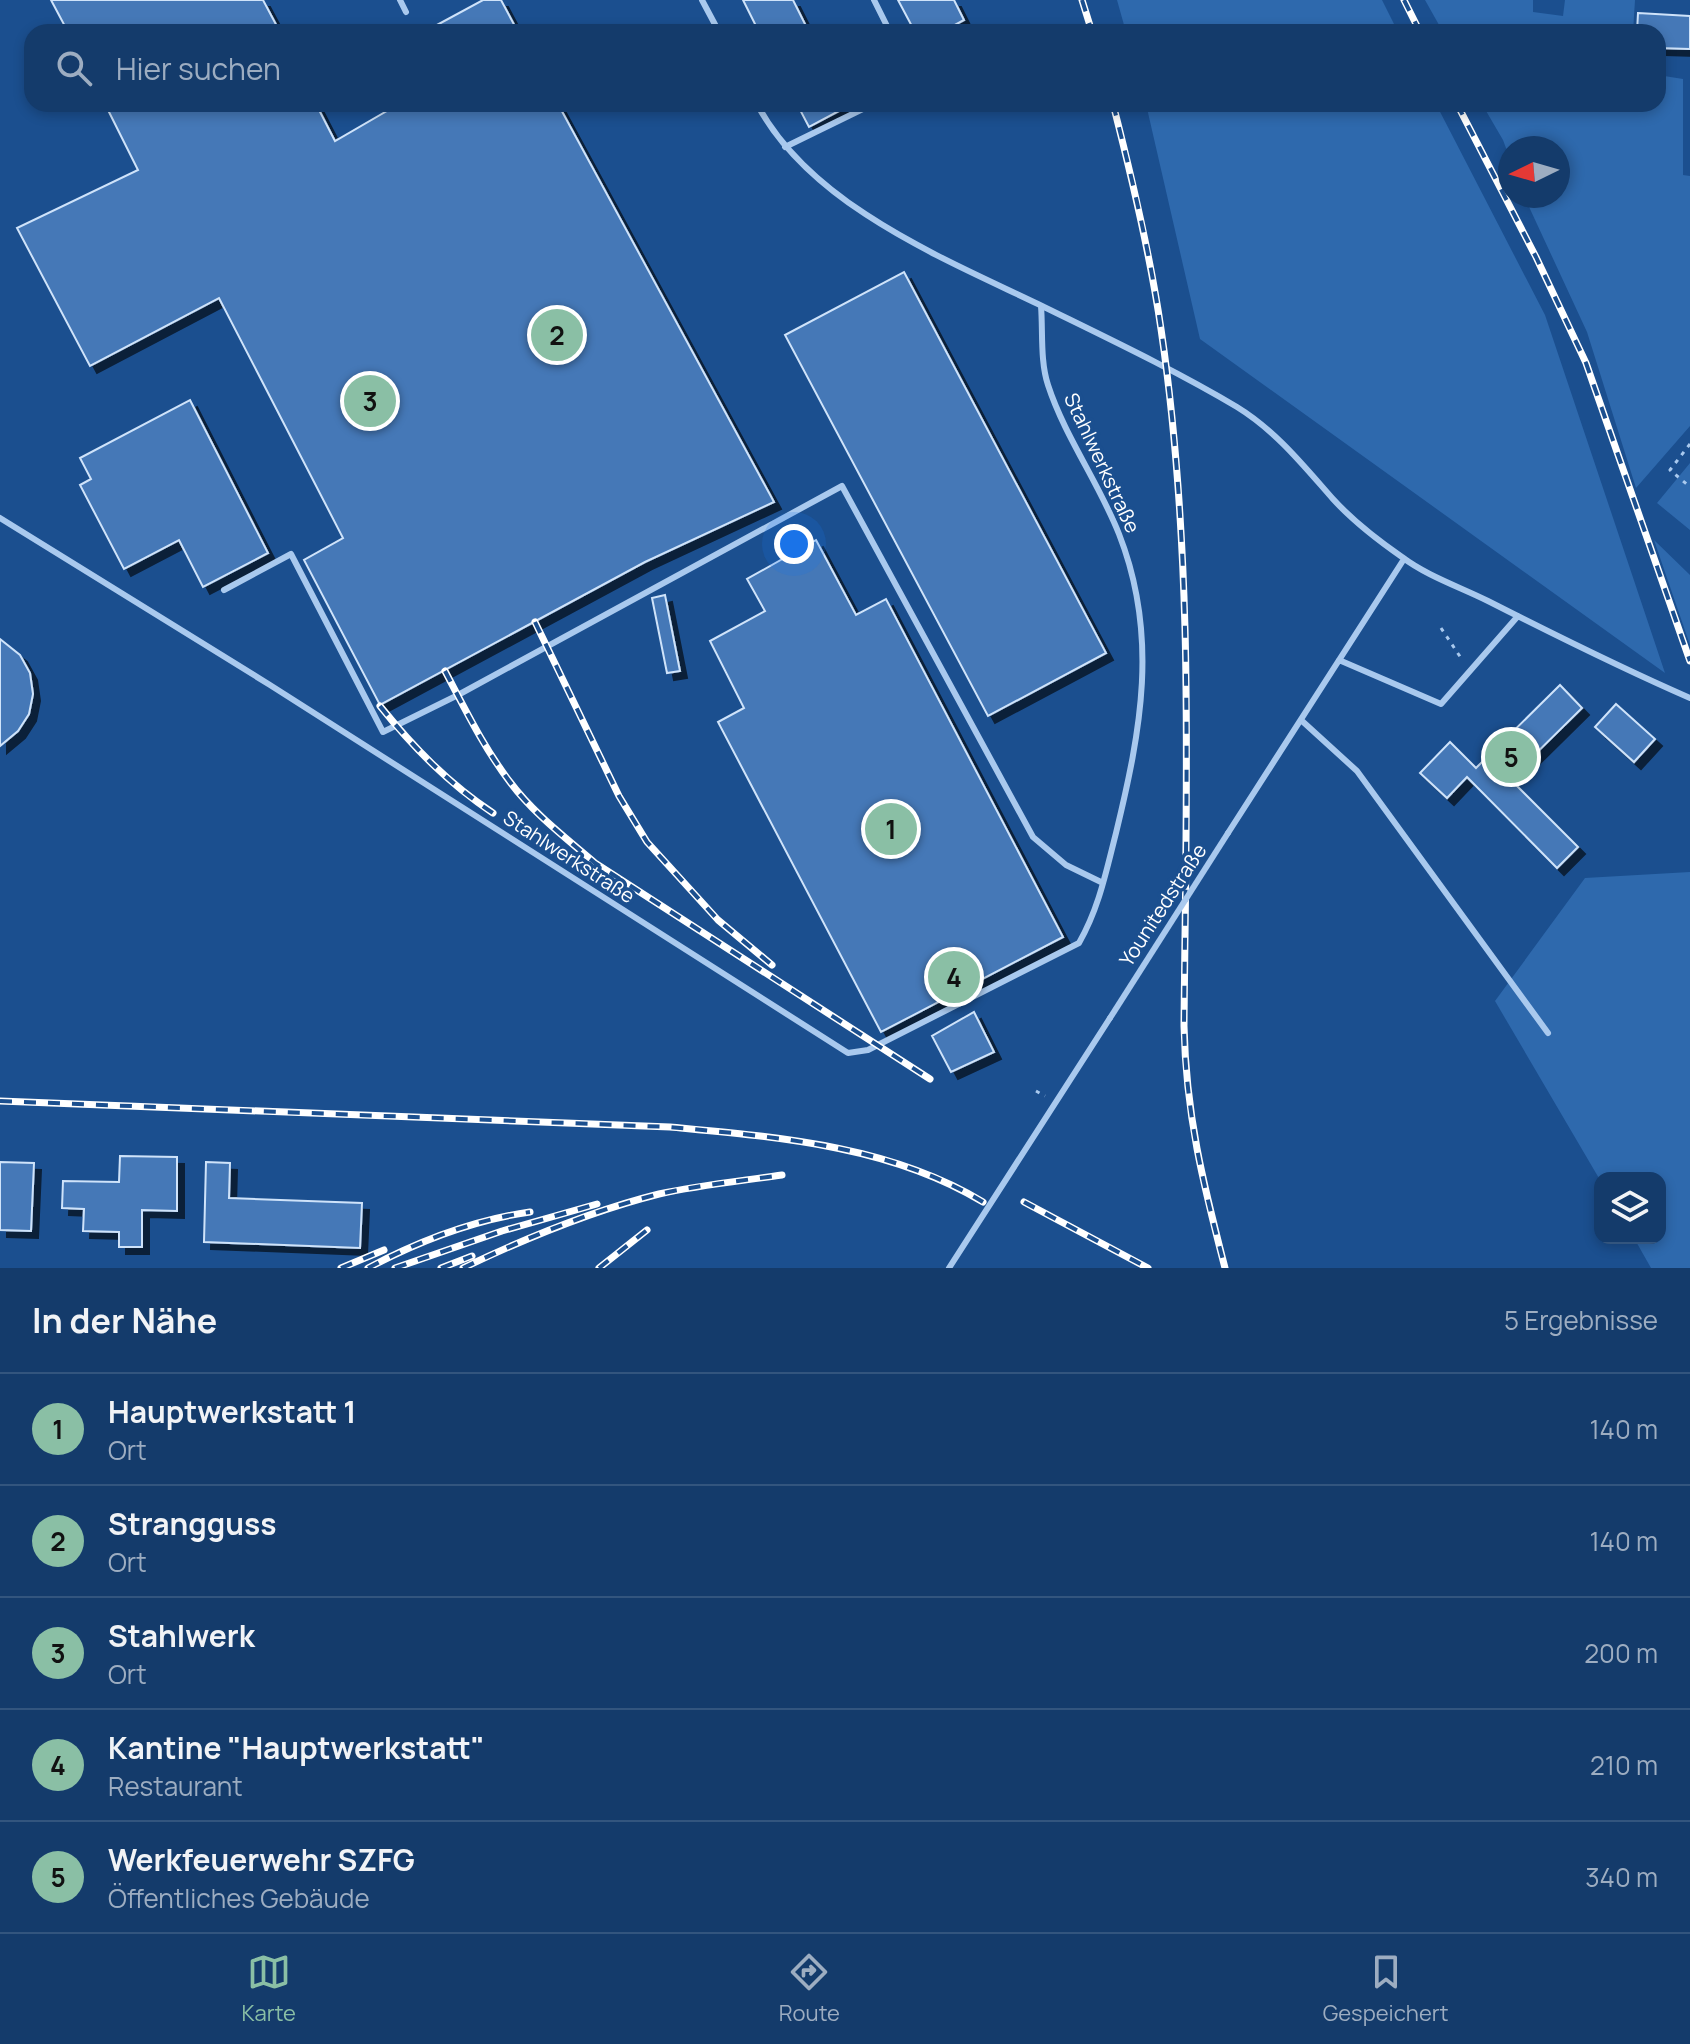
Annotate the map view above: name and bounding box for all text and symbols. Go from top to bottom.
search box [24,24,1666,112]
icon: search [52,46,96,90]
text: Hier suchen [116,48,281,89]
north arrow [1498,136,1570,208]
pin: 2 [531,305,583,365]
pin: 3 [344,371,396,431]
street label: Stahlwerkstraße [1058,388,1147,537]
your location [774,524,814,564]
pin: 5 [1485,727,1537,787]
pin: 1 [865,799,917,859]
street label: Stahlwerkstraße [498,804,640,909]
street label: Younitedstraße [1113,838,1212,971]
pin: 4 [928,947,980,1007]
map controls [1594,1172,1666,1244]
button: layers [1594,1172,1666,1244]
text: In der Nähe [32,1297,217,1343]
text: 5 Ergebnisse [1504,1302,1658,1338]
text: Hauptwerkstatt 1 [108,1391,356,1432]
text: 1 [52,1411,64,1447]
text: 140 m [1589,1411,1658,1447]
text: Ort [108,1432,147,1468]
text: Strangguss [108,1503,277,1544]
text: 2 [50,1523,66,1559]
text: 140 m [1589,1523,1658,1559]
text: Ort [108,1544,147,1580]
text: Stahlwerk [108,1615,255,1656]
text: 3 [50,1635,66,1671]
text: 200 m [1584,1635,1658,1671]
text: Ort [108,1656,147,1692]
text: Kantine "Hauptwerkstatt" [108,1727,485,1768]
text: 4 [50,1747,66,1783]
text: 210 m [1590,1747,1658,1783]
text: Restaurant [108,1768,243,1804]
text: Werkfeuerwehr SZFG [108,1839,415,1880]
text: 5 [50,1859,66,1895]
text: 340 m [1585,1859,1658,1895]
text: Öffentliches Gebäude [108,1880,370,1916]
tab: Karte [241,1950,296,2028]
tab: Route [779,1950,840,2028]
tab: Gespeichert [1323,1950,1449,2028]

